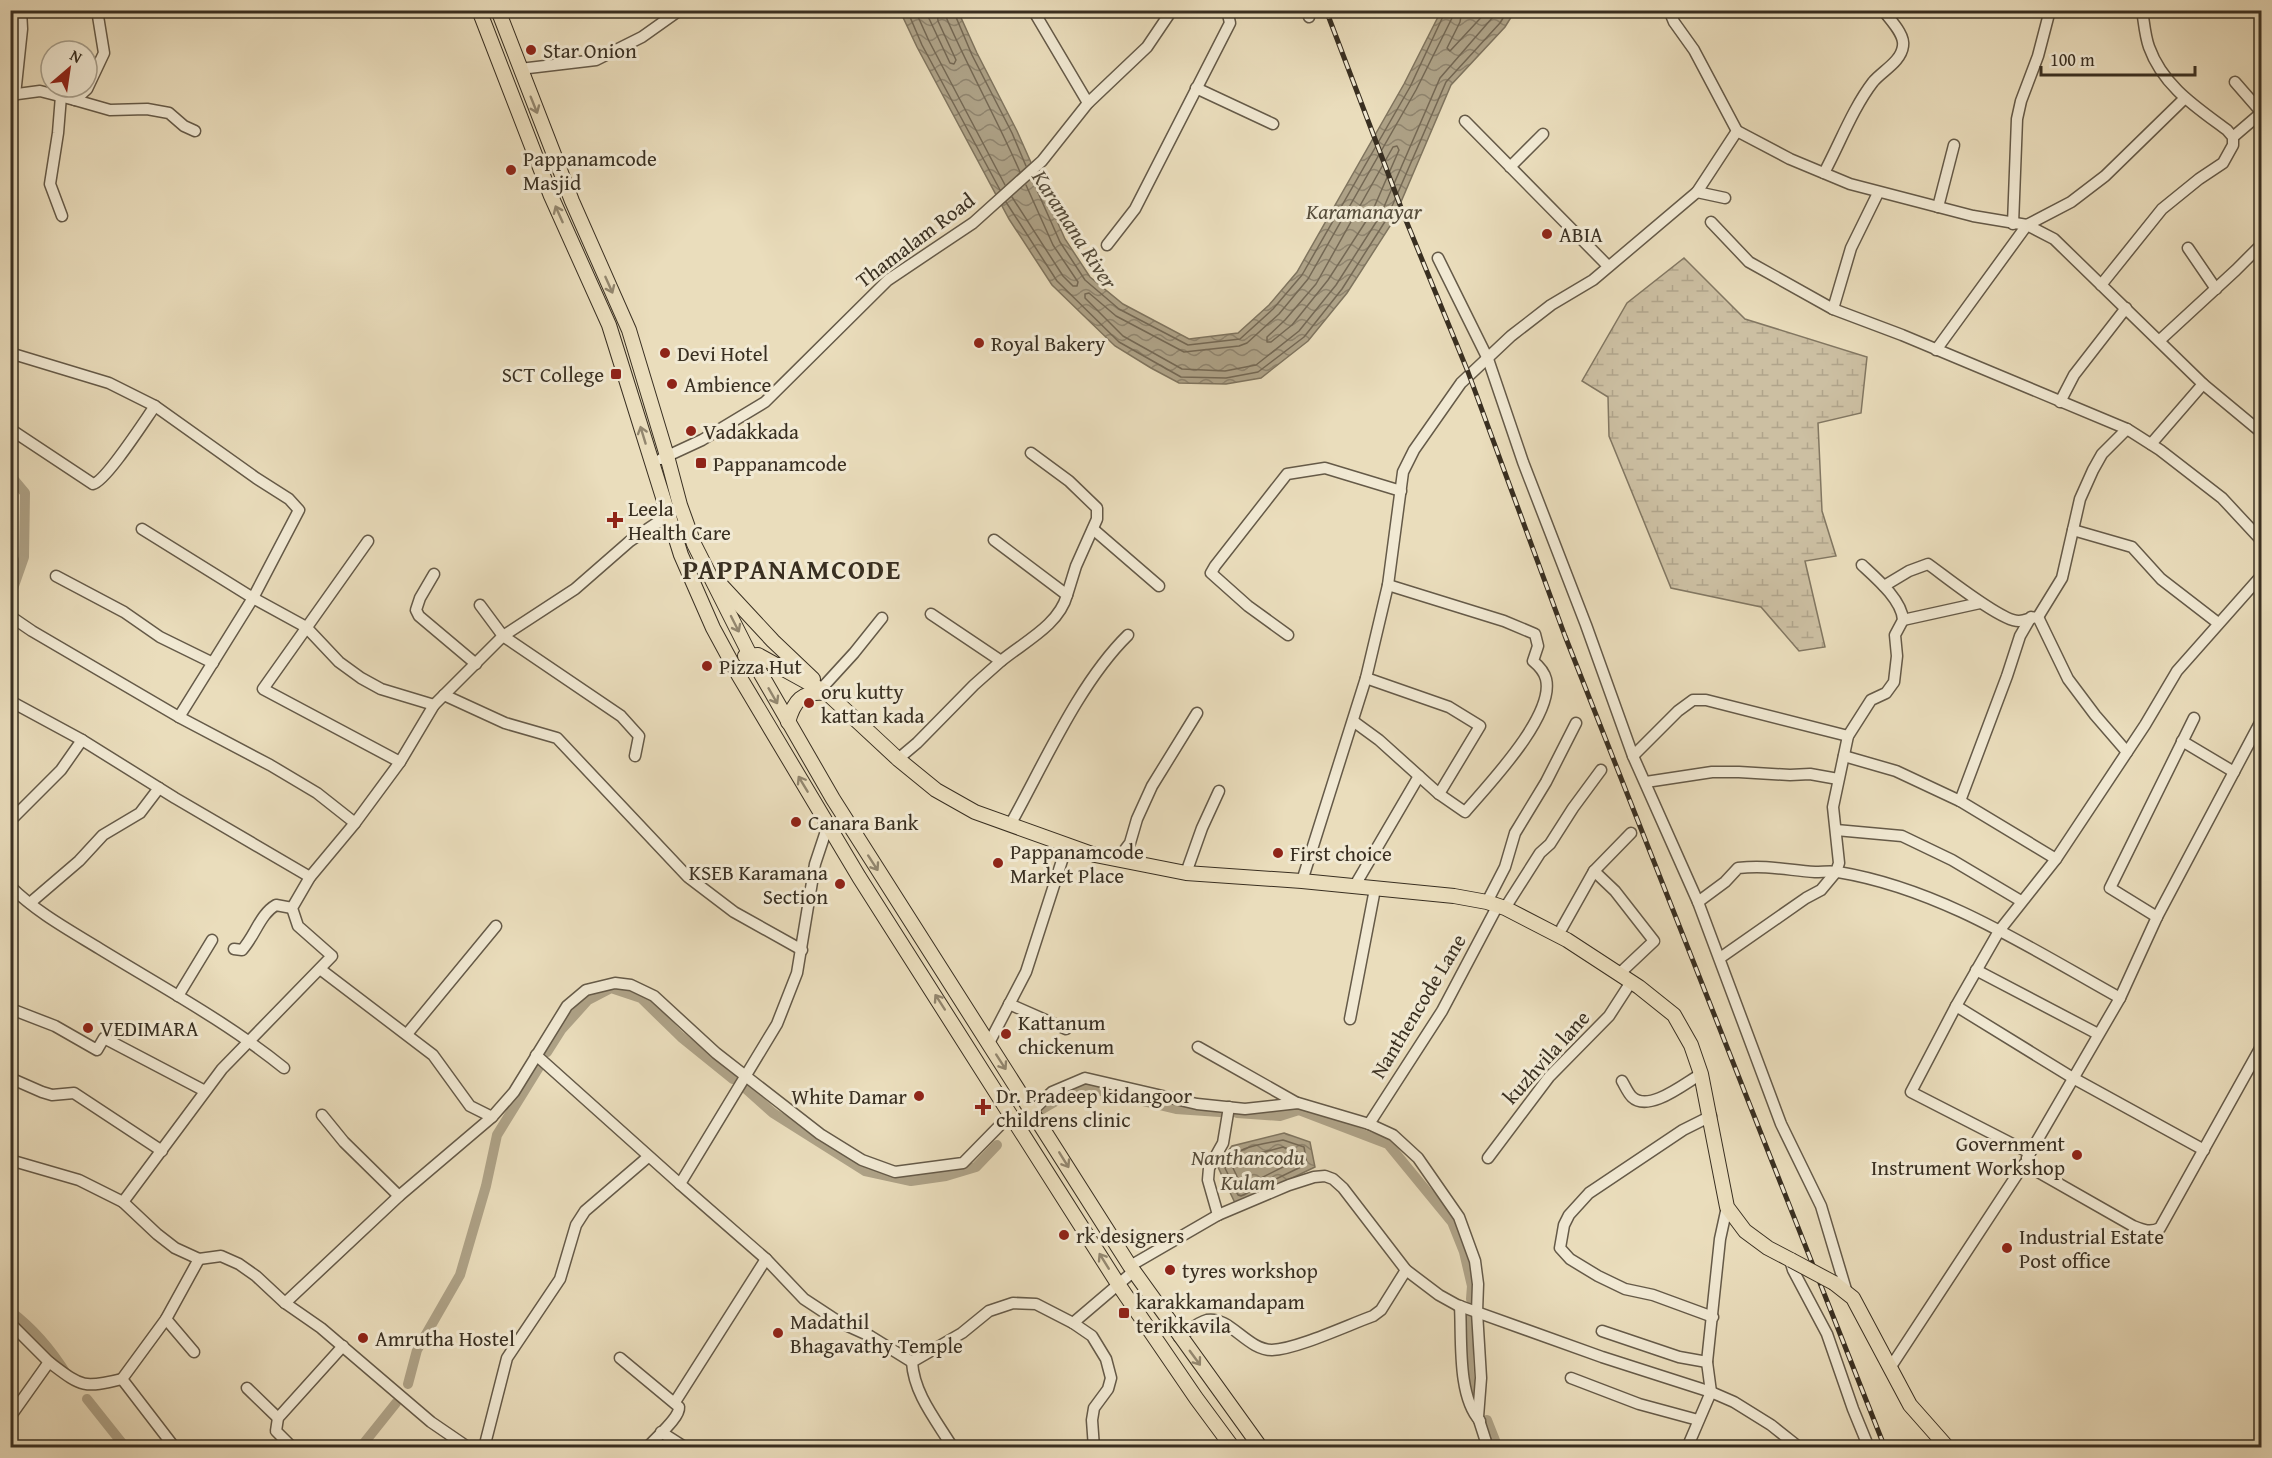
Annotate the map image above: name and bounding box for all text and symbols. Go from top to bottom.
place label: Star Onion [543,35,637,66]
north arrow [39,39,99,99]
scale bar [2041,39,2196,77]
text: N [66,43,87,69]
marker: Star Onion [524,43,538,57]
text: 100 m [2050,46,2095,73]
one-way arrow [529,95,540,113]
place label: Pappanamcode Masjid [523,143,657,198]
water label: Karamana River [1024,162,1126,296]
marker: Pappanamcode Masjid [504,163,518,177]
street label: Thamalam Road [849,184,982,295]
water label: Karamanayar [1305,195,1423,227]
one-way arrow [553,205,564,224]
place label: ABIA [1559,219,1603,250]
marker: ABIA [1540,227,1554,241]
one-way arrow [603,275,615,293]
place label: Royal Bakery [991,328,1106,359]
marker: Royal Bakery [972,336,986,350]
place label: Devi Hotel [677,338,769,369]
marker: Devi Hotel [658,346,672,360]
place label: SCT College [502,359,604,390]
marker: SCT College [609,367,623,381]
place label: Ambience [684,369,772,400]
marker: Ambience [665,377,679,391]
place label: Vadakkada [703,416,799,447]
marker: Vadakkada [684,424,698,438]
one-way arrow [637,426,648,445]
place label: Pappanamcode [713,448,847,479]
marker: Pappanamcode [694,456,708,470]
place label: Leela Health Care [628,493,731,548]
marker: Leela Health Care [606,511,624,529]
district label: PAPPANAMCODE [682,549,902,589]
one-way arrow [730,614,741,632]
place label: Pizza Hut [719,651,802,682]
marker: Pizza Hut [700,659,714,673]
place label: oru kutty kattan kada [821,676,925,731]
one-way arrow [767,687,779,704]
marker: oru kutty kattan kada [802,696,816,710]
one-way arrow [796,776,808,793]
place label: Canara Bank [808,807,919,838]
marker: Canara Bank [789,815,803,829]
place label: Pappanamcode Market Place [1010,836,1144,891]
place label: First choice [1290,838,1392,869]
marker: First choice [1271,846,1285,860]
one-way arrow [868,854,880,871]
marker: Pappanamcode Market Place [991,856,1005,870]
place label: KSEB Karamana Section [689,857,828,912]
marker: KSEB Karamana Section [833,877,847,891]
street label: Nanthencode Lane [1363,928,1474,1084]
one-way arrow [934,994,946,1011]
street label: kuzhvila lane [1495,1003,1597,1111]
place label: Kattanum chickenum [1018,1007,1114,1062]
place label: VEDIMARA [100,1013,199,1044]
marker: VEDIMARA [81,1021,95,1035]
marker: Kattanum chickenum [999,1027,1013,1041]
one-way arrow [995,1054,1008,1071]
place label: Dr. Pradeep kidangoor childrens clinic [996,1080,1192,1135]
place label: White Damar [791,1081,907,1112]
marker: White Damar [912,1089,926,1103]
marker: Dr. Pradeep kidangoor childrens clinic [974,1098,992,1116]
place label: Government Instrument Workshop [1871,1128,2066,1183]
water label: Nanthancodu Kulam [1190,1141,1305,1198]
marker: Government Instrument Workshop [2070,1148,2084,1162]
one-way arrow [1058,1151,1070,1168]
place label: rk designers [1076,1220,1184,1251]
place label: Industrial Estate Post office [2019,1221,2164,1276]
marker: rk designers [1057,1228,1071,1242]
marker: Industrial Estate Post office [2000,1241,2014,1255]
one-way arrow [1098,1253,1110,1270]
place label: tyres workshop [1182,1255,1318,1286]
marker: tyres workshop [1163,1263,1177,1277]
place label: karakkamandapam terikkavila [1136,1286,1305,1341]
place label: Madathil Bhagavathy Temple [790,1306,963,1361]
marker: karakkamandapam terikkavila [1117,1306,1131,1320]
place label: Amrutha Hostel [375,1323,515,1354]
marker: Madathil Bhagavathy Temple [771,1326,785,1340]
marker: Amrutha Hostel [356,1331,370,1345]
one-way arrow [1188,1349,1201,1365]

